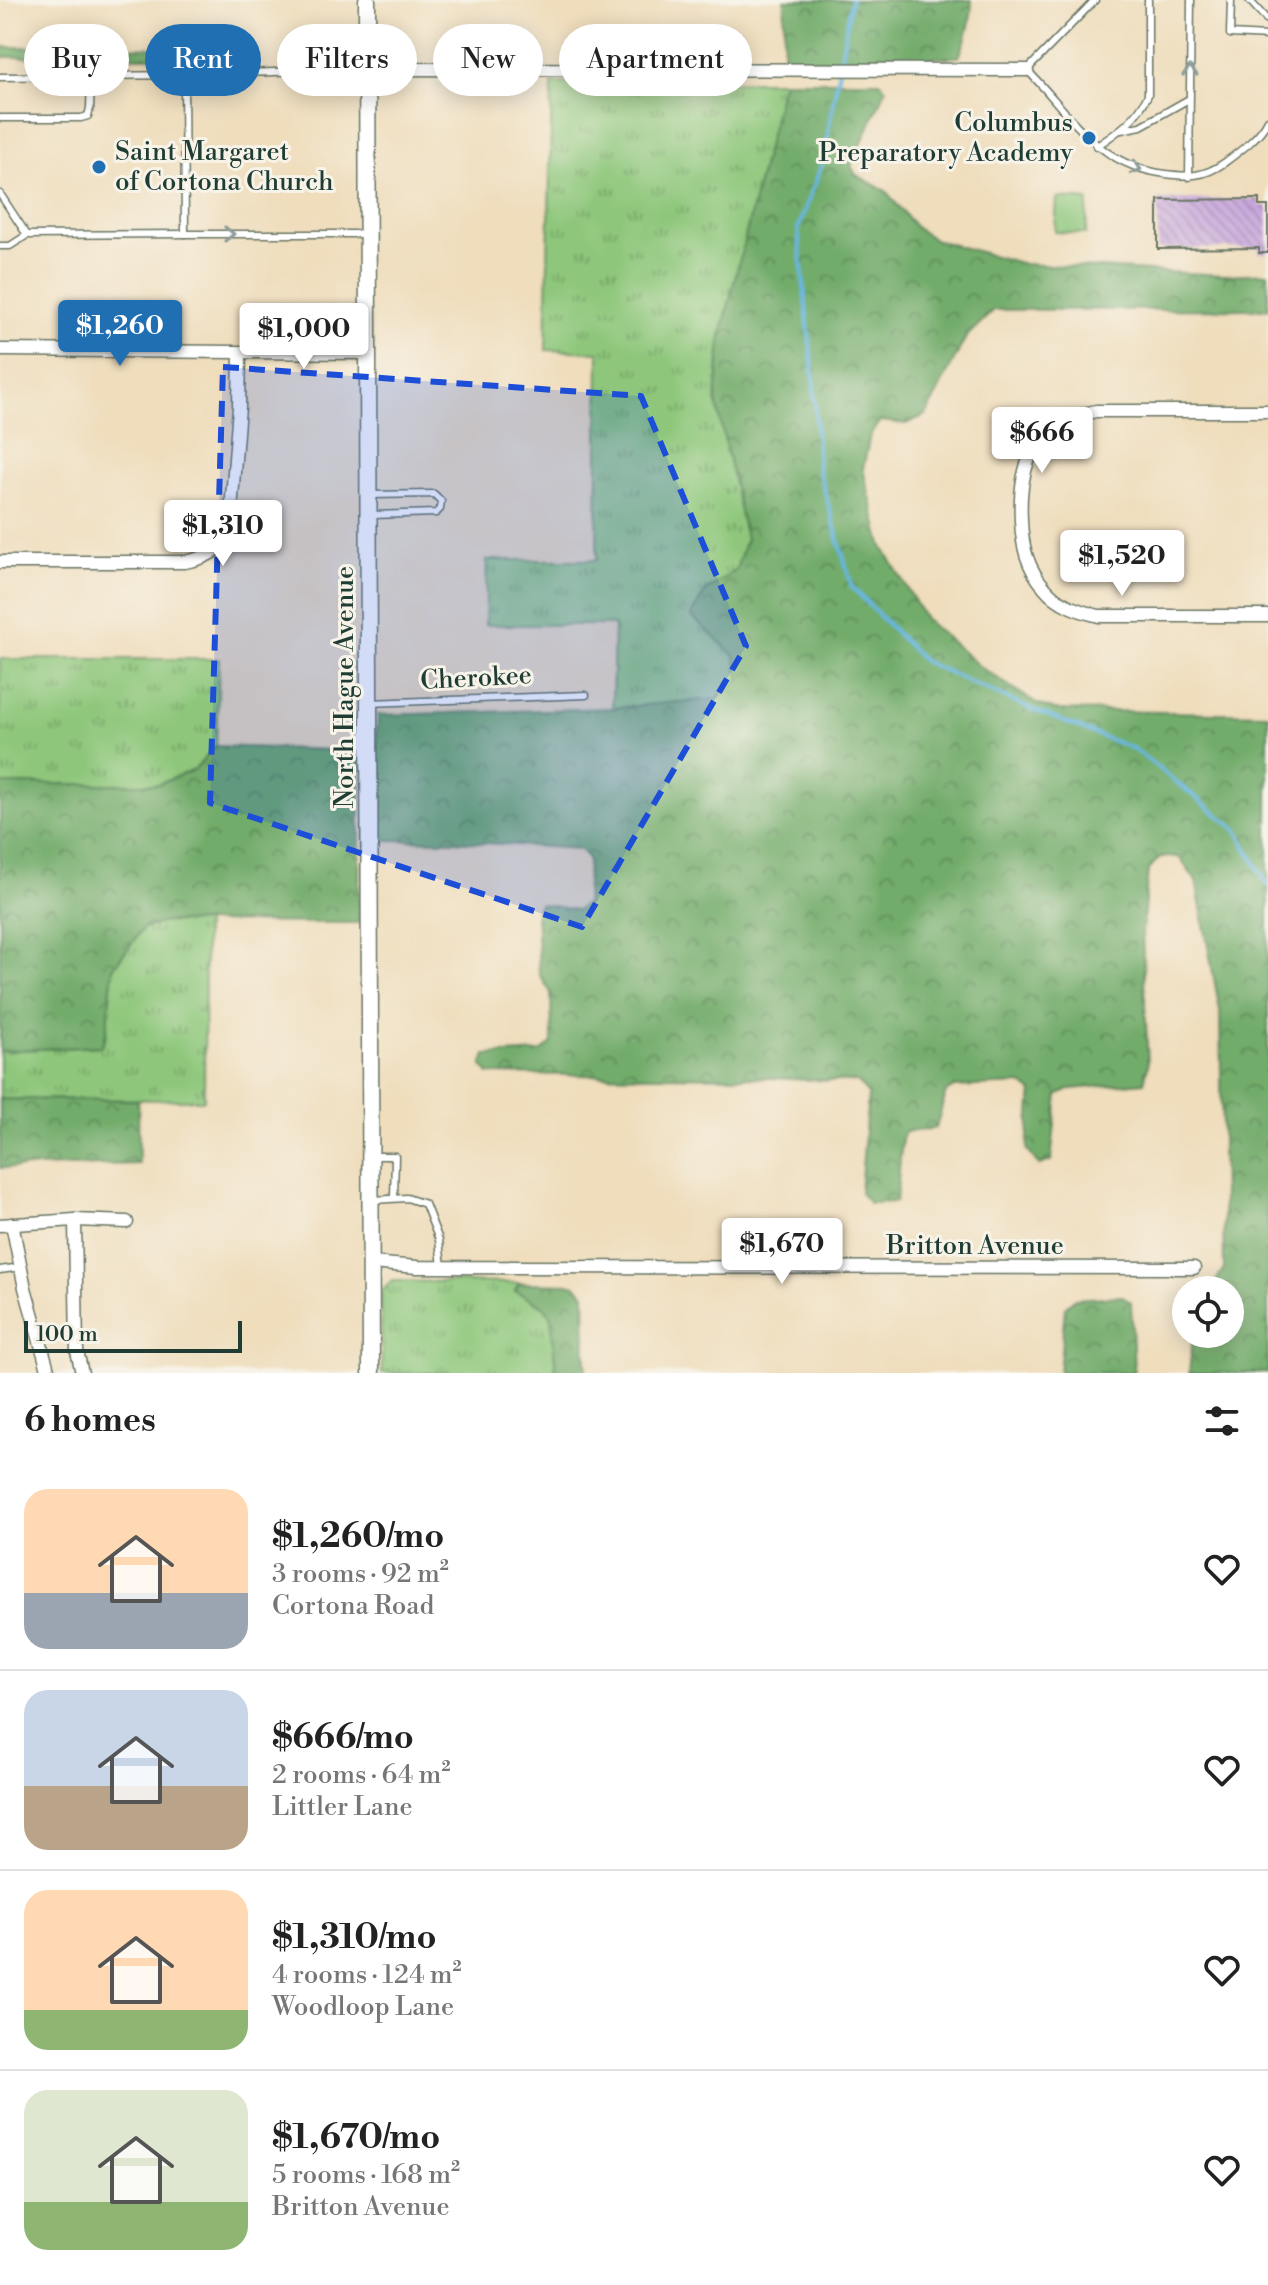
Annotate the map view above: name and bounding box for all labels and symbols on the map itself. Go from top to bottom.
one-way arrow [1181,64,1198,77]
place label: Columbus Preparatory Academy [818,107,1073,169]
marker: Columbus Preparatory Academy [1080,129,1098,147]
place label: Saint Margaret of Cortona Church [115,136,333,198]
marker: Saint Margaret of Cortona Church [90,158,108,176]
one-way arrow [1128,158,1142,174]
one-way arrow [223,225,236,243]
pin: $1,260 [55,300,185,368]
pin: $1,000 [239,303,369,371]
pin: $666 [995,407,1089,475]
pin: $1,310 [158,500,288,568]
pin: $1,520 [1057,530,1187,598]
street label: North Hague Avenue [329,566,361,808]
street label: Cherokee [419,659,533,697]
pin: $1,670 [717,1218,847,1286]
street label: Britton Avenue [885,1230,1064,1262]
scale bar [24,1317,242,1353]

